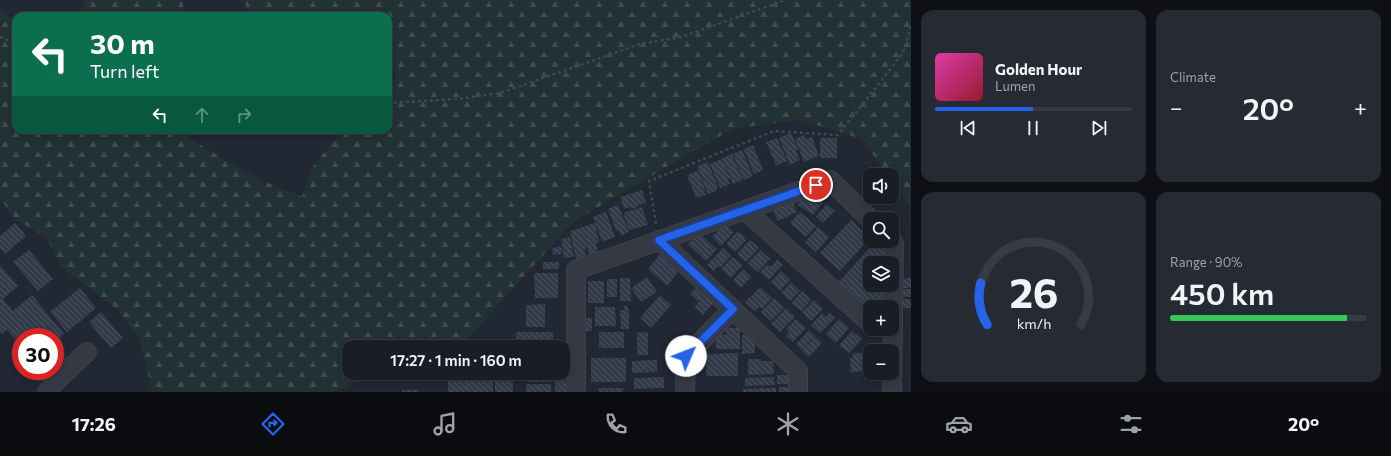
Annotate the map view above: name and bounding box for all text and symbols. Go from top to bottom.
text: 30 m [90,26,155,60]
icon: left [24,28,76,80]
text: Turn left [90,60,159,82]
text: Golden Hour [995,60,1082,78]
text: Climate [1170,69,1216,85]
text: Lumen [995,78,1035,94]
text: 20° [1243,89,1294,126]
text: − [1170,94,1183,121]
text: + [1354,94,1367,121]
icon: left [149,104,171,126]
icon: ahead [191,104,213,126]
icon: right [233,104,255,126]
icon: previous [957,117,979,139]
icon: pause [1022,117,1044,139]
icon: next [1088,117,1110,139]
pin [799,168,833,202]
map controls [863,168,899,380]
button: sound [863,168,899,204]
icon: arrive [805,174,827,196]
button: search [863,212,899,248]
text: Range · 90% [1170,254,1243,270]
button: layers [863,256,899,292]
text: 26 [1009,266,1058,317]
text: 450 km [1170,274,1274,311]
button: + [863,300,899,336]
text: km/h [1016,314,1051,332]
speed limit sign: 30 [12,328,64,380]
position arrow [665,335,707,377]
button: − [863,344,899,380]
text: 17:27 · 1 min · 160 m [390,351,522,369]
icon: directions [259,410,287,438]
icon: music [431,410,459,438]
icon: phone [602,410,630,438]
icon: climate [774,410,802,438]
icon: car [945,410,973,438]
icon: filters [1117,410,1145,438]
text: 17:26 [72,413,116,435]
text: 20° [1288,413,1319,435]

